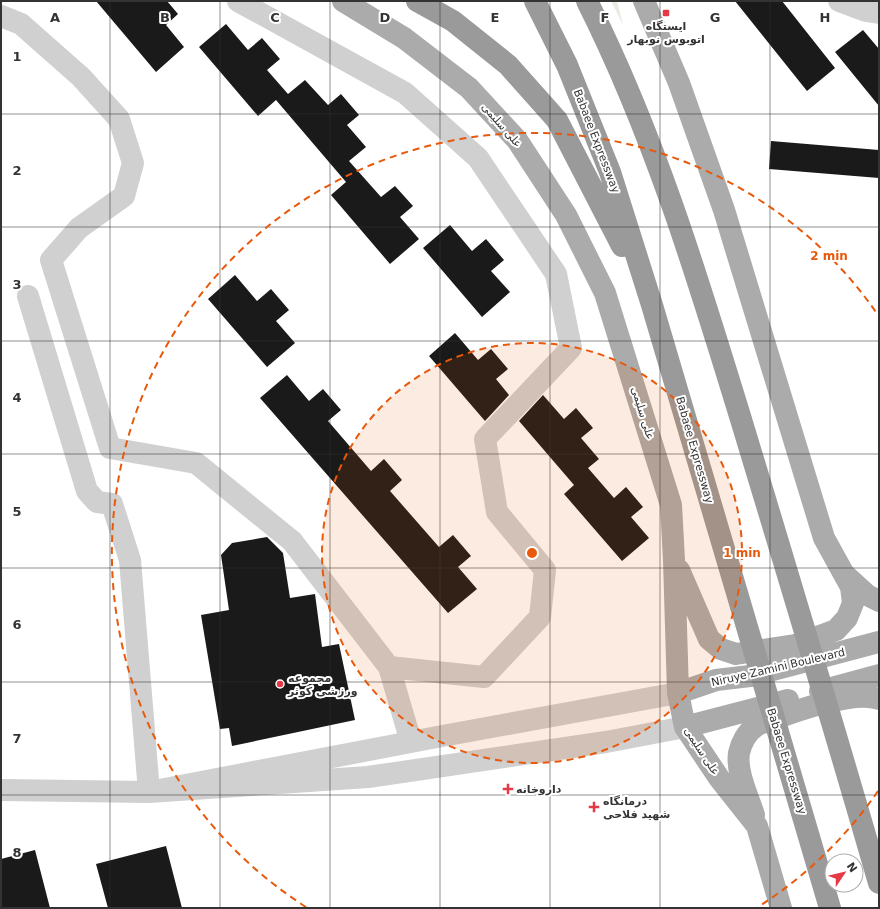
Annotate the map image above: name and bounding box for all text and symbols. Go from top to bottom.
marker: ایستگاه اتوبوس نوبهار [661,8,671,18]
text: A [50,10,60,25]
text: B [160,10,170,25]
text: C [270,10,280,25]
text: D [380,10,391,25]
text: E [491,10,499,25]
text: F [601,10,609,25]
text: G [710,10,720,25]
text: H [820,10,830,25]
place label: ایستگاه اتوبوس نوبهار [626,20,705,46]
text: 1 [12,49,22,64]
street label: Babaee Expressway [571,87,623,195]
street label: علی سلیمی [479,100,524,150]
text: 2 [12,163,22,178]
text: 2 min [810,249,848,263]
text: 3 [12,277,22,292]
street label: علی سلیمی [628,385,657,441]
text: 4 [12,390,22,405]
street label: Babaee Expressway [673,395,716,505]
text: 5 [12,504,22,519]
centre of rings [525,546,539,560]
text: 1 min [723,546,761,560]
text: 6 [12,617,22,632]
street label: Niruye Zamini Boulevard [710,646,846,689]
place label: مجموعه ورزشی کوثر [287,672,358,698]
marker: مجموعه ورزشی کوثر [275,679,285,689]
street label: Babaee Expressway [764,707,809,816]
street label: علی سلیمی [681,725,722,778]
text: 7 [12,731,22,746]
place label: داروخانه [516,783,562,796]
marker: داروخانه [503,784,513,794]
place label: درمانگاه شهید فلاحی [603,795,670,821]
marker: درمانگاه شهید فلاحی [588,801,600,813]
text: 8 [12,845,22,860]
north arrow [824,853,864,893]
text: N [844,860,860,875]

